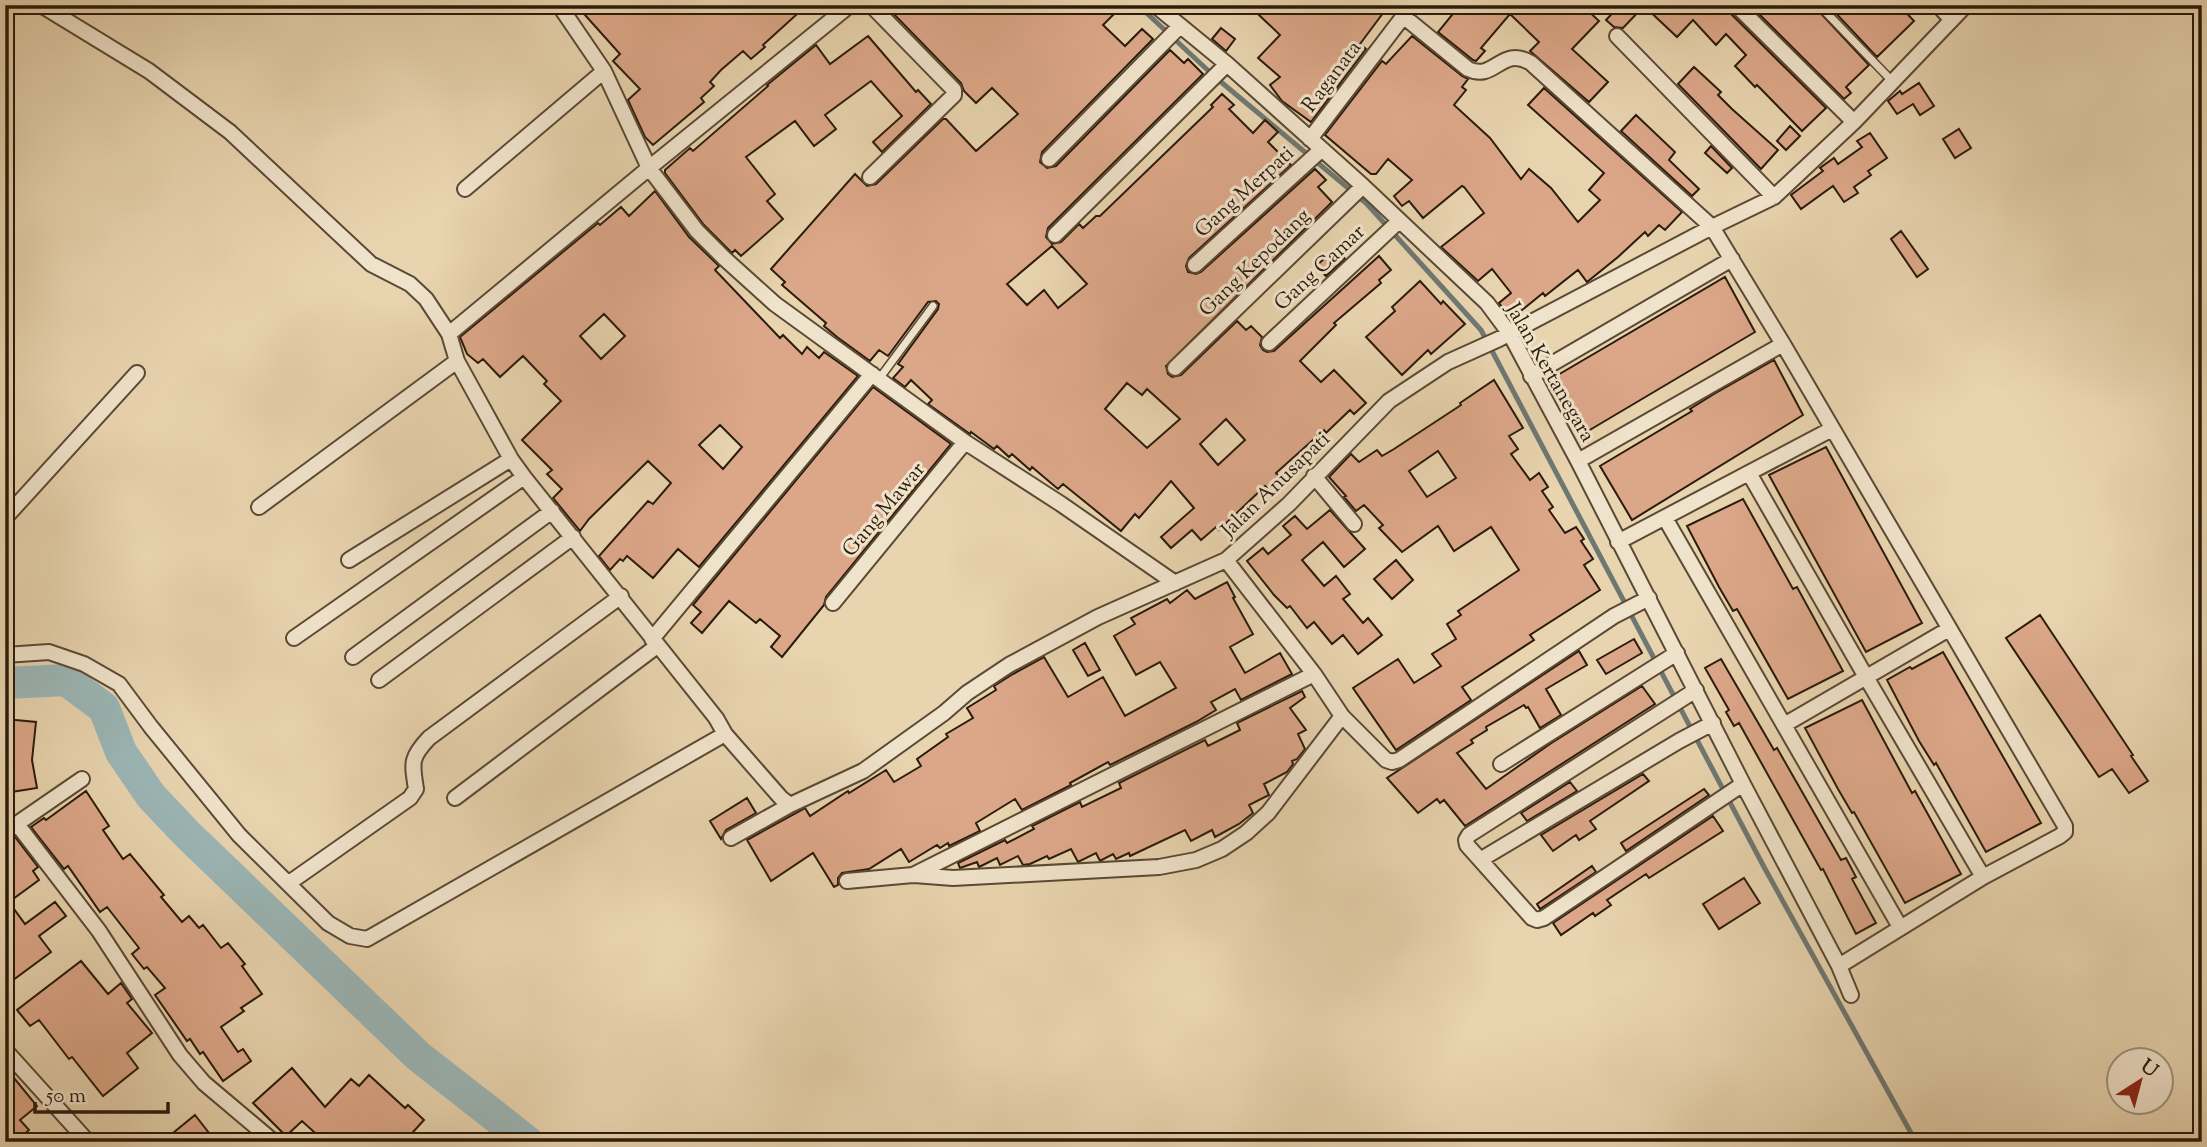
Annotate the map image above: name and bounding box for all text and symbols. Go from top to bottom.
street label: Raganata [1296,35,1370,119]
street label: Gang Merpati [1189,140,1302,245]
street label: Gang Kepodang [1193,202,1318,325]
street label: Gang Camar [1268,218,1373,319]
street label: Jalan Kertanegara [1497,297,1601,448]
street label: Jalan Anusapati [1214,425,1338,546]
street label: Gang Mawar [836,456,933,564]
north arrow [2106,1046,2176,1116]
text: U [2134,1054,2163,1085]
scale bar [35,1070,168,1114]
text: 50 m [45,1082,86,1112]

